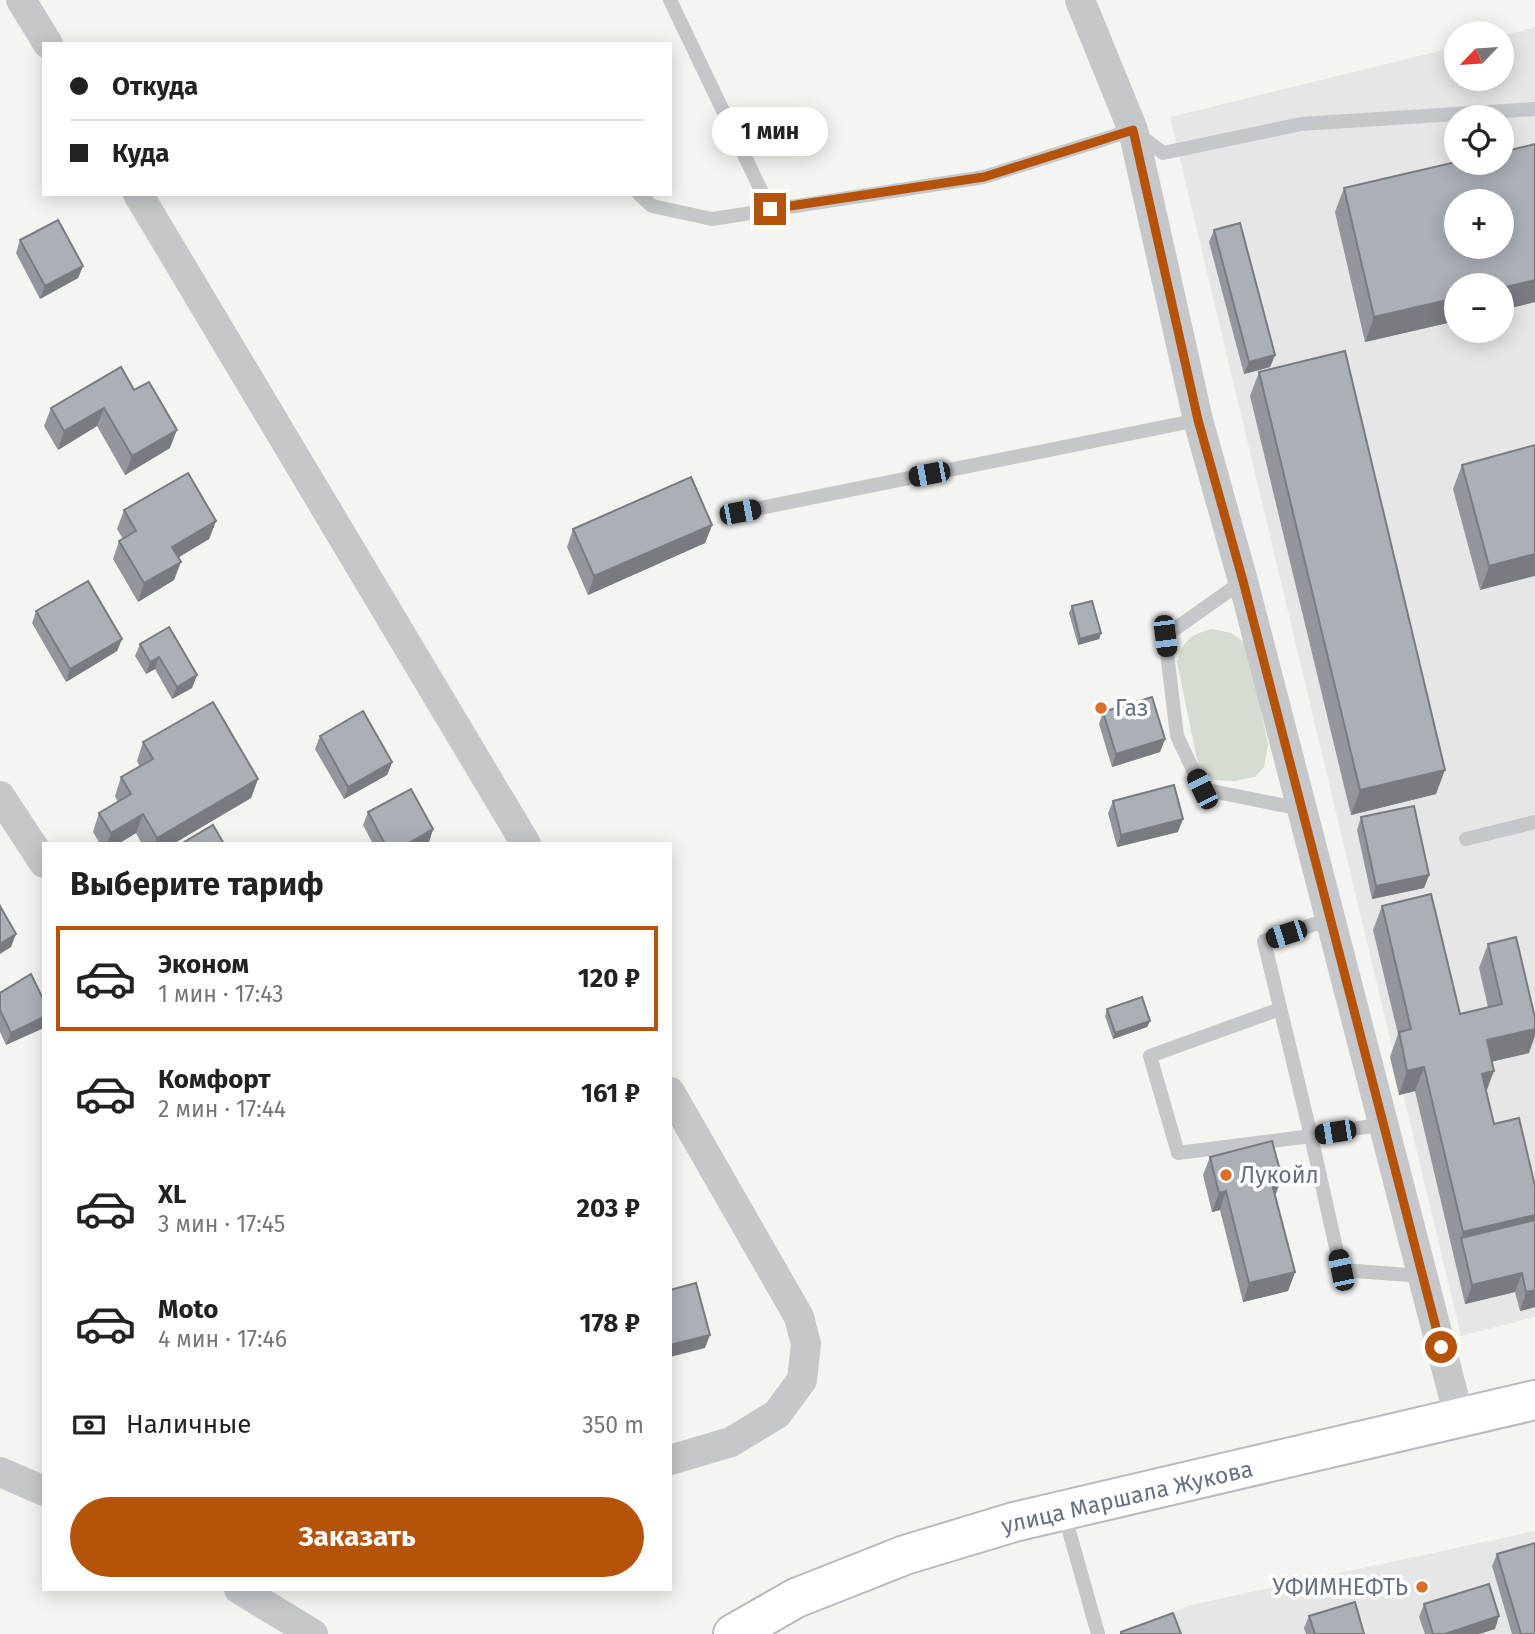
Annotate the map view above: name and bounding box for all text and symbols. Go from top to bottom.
north arrow [1444,21,1514,91]
map controls [1444,21,1514,343]
text: Откуда [112,71,198,102]
button: locate [1444,105,1514,175]
callout: 1 мин [712,108,828,156]
text: 1 мин [741,117,799,145]
text: Куда [112,138,170,169]
button: + [1444,189,1514,259]
route end [754,193,786,225]
button: − [1444,273,1514,343]
car [907,460,952,488]
car [718,498,763,526]
car [1153,614,1178,658]
place label: Газ [1115,694,1148,722]
marker: Газ [1093,700,1109,716]
car [1184,766,1221,812]
text: Выберите тариф [70,865,324,903]
car [1263,918,1310,950]
icon: car [74,947,137,1010]
text: Эконом [158,949,249,980]
text: 120 ₽ [578,963,640,994]
text: 1 мин · 17:43 [158,980,284,1008]
icon: car [74,1062,137,1125]
text: Комфорт [158,1064,271,1095]
text: 161 ₽ [581,1078,640,1109]
text: 2 мин · 17:44 [158,1095,286,1123]
car [1313,1118,1358,1146]
place label: Лукойл [1240,1161,1319,1189]
marker: Лукойл [1218,1167,1234,1183]
icon: car [74,1177,137,1240]
text: XL [158,1179,186,1210]
text: 203 ₽ [576,1193,640,1224]
text: 3 мин · 17:45 [158,1210,285,1238]
car [1327,1247,1356,1293]
icon: car [74,1292,137,1355]
text: Moto [158,1294,218,1325]
text: 178 ₽ [579,1308,640,1339]
text: 4 мин · 17:46 [158,1325,287,1353]
route start [1425,1331,1457,1363]
icon: cash [70,1406,108,1444]
text: Наличные [126,1409,251,1440]
text: 350 m [582,1411,644,1439]
street label: улица Маршала Жукова [998,1454,1256,1540]
button: Заказать [70,1497,644,1577]
place label: УФИМНЕФТЬ [1273,1573,1408,1601]
marker: УФИМНЕФТЬ [1414,1579,1430,1595]

